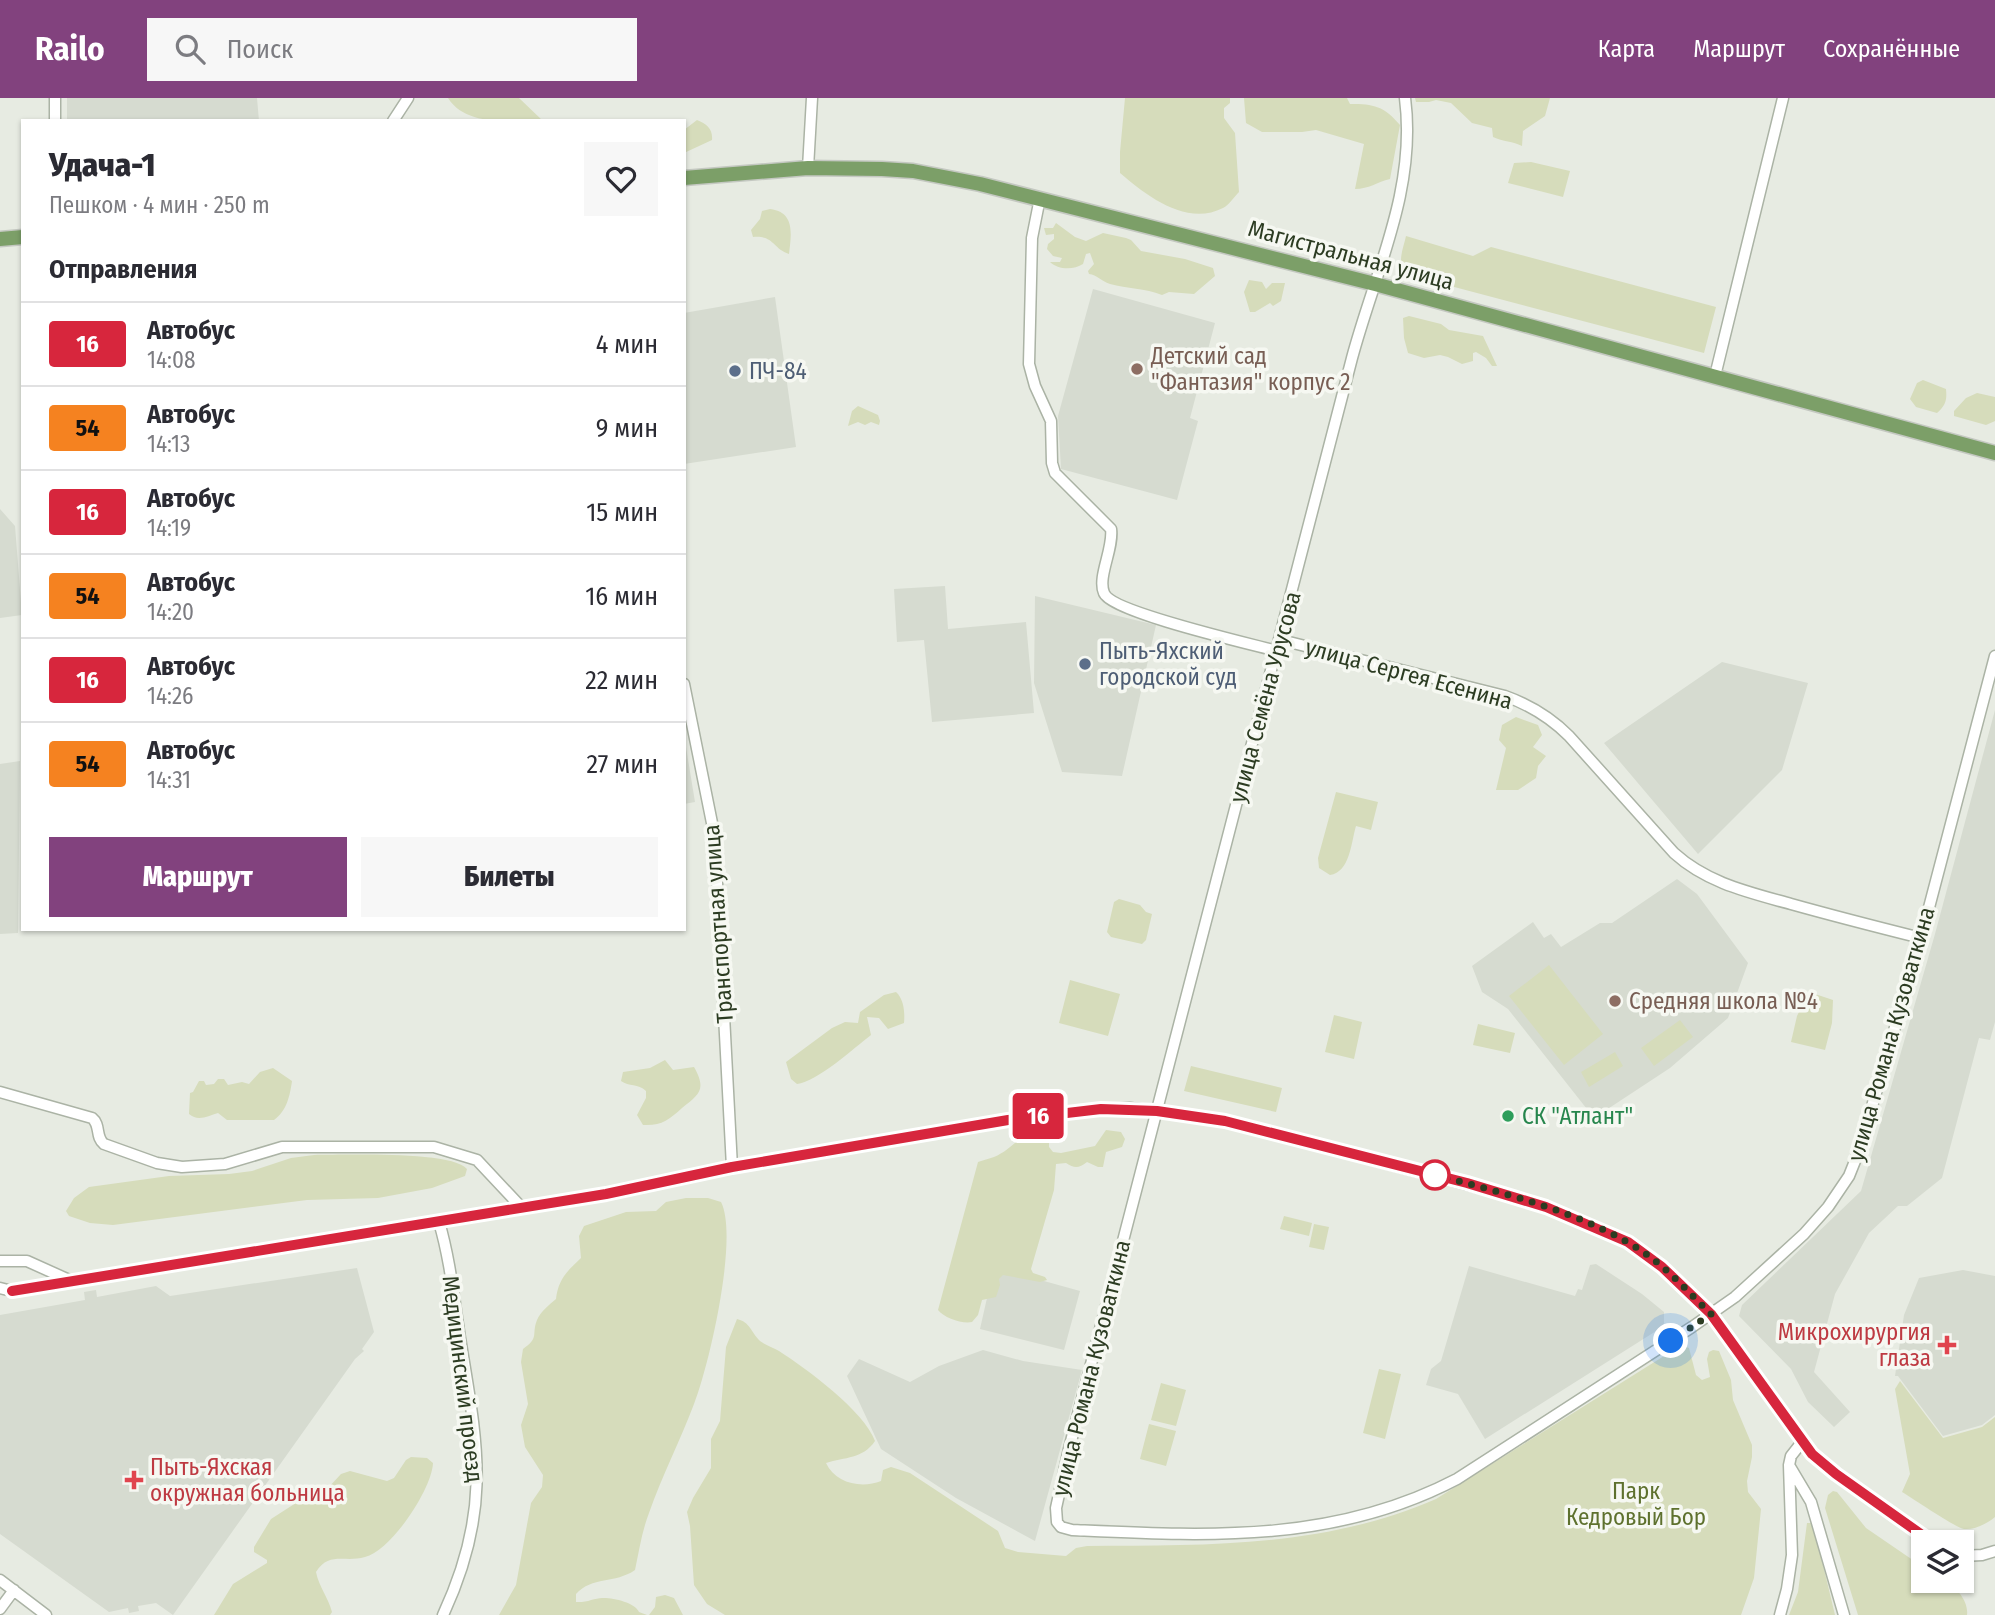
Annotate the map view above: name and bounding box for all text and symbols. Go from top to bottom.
search box [147,18,637,81]
text: Railo [35,29,105,69]
icon: search [171,30,209,68]
text: Поиск [227,34,293,65]
text: Карта [1598,35,1655,63]
text: Маршрут [1693,35,1785,63]
text: Сохранённые [1823,35,1960,63]
button: heart [584,142,658,216]
text: Удача-1 [49,145,155,185]
text: Пешком · 4 мин · 250 m [49,191,270,219]
street label: Магистральная улица [1245,214,1457,296]
text: Отправления [49,254,198,285]
text: Автобус [147,315,235,346]
text: 4 мин [596,329,658,360]
text: 16 [76,330,99,358]
place label: Детский сад "Фантазия" корпус 2 [1150,342,1350,396]
text: 14:08 [147,346,195,374]
place label: ПЧ-84 [749,357,807,385]
marker: Детский сад "Фантазия" корпус 2 [1129,361,1145,377]
marker: ПЧ-84 [727,363,743,379]
text: Автобус [147,399,235,430]
text: 9 мин [596,413,658,444]
text: 54 [75,414,100,442]
text: 14:13 [147,430,190,458]
text: Автобус [147,483,235,514]
text: 15 мин [586,497,658,528]
text: 16 [76,498,99,526]
text: 14:19 [147,514,191,542]
text: Автобус [147,567,235,598]
text: 16 мин [585,581,658,612]
text: 54 [75,582,100,610]
street label: улица Семёна Урусова [1223,588,1307,806]
text: 14:20 [147,598,194,626]
street label: улица Сергея Есенина [1302,633,1516,715]
place label: Пыть-Яхский городской суд [1099,637,1237,691]
text: Автобус [147,651,235,682]
marker: Пыть-Яхский городской суд [1077,656,1093,672]
text: 22 мин [585,665,658,696]
text: 16 [76,666,99,694]
text: 14:26 [147,682,194,710]
text: Автобус [147,735,235,766]
text: 27 мин [586,749,658,780]
text: 54 [75,750,100,778]
text: 14:31 [147,766,191,794]
street label: Транспортная улица [697,824,739,1024]
button: Маршрут [49,837,347,917]
button: Билеты [361,837,658,917]
street label: улица Романа Кузоваткина [1841,904,1941,1164]
place label: Средняя школа №4 [1629,987,1818,1015]
marker: Средняя школа №4 [1607,993,1623,1009]
line badge: 16 [1006,1093,1070,1139]
text: 16 [1027,1102,1049,1130]
place label: СК "Атлант" [1522,1102,1633,1130]
marker: СК "Атлант" [1500,1108,1516,1124]
unlabelled marker [1420,1160,1450,1190]
street label: улица Романа Кузоваткина [1046,1237,1136,1499]
street label: Медицинский проезд [436,1274,490,1484]
place label: Микрохирургия глаза [1778,1318,1931,1372]
your location [1653,1323,1688,1358]
marker: Микрохирургия глаза [1937,1335,1957,1355]
place label: Пыть-Яхская окружная больница [150,1453,345,1507]
marker: Пыть-Яхская окружная больница [124,1470,144,1490]
park label: Парк Кедровый Бор [1566,1477,1706,1531]
map controls [1911,1530,1974,1593]
button: layers [1911,1530,1974,1593]

